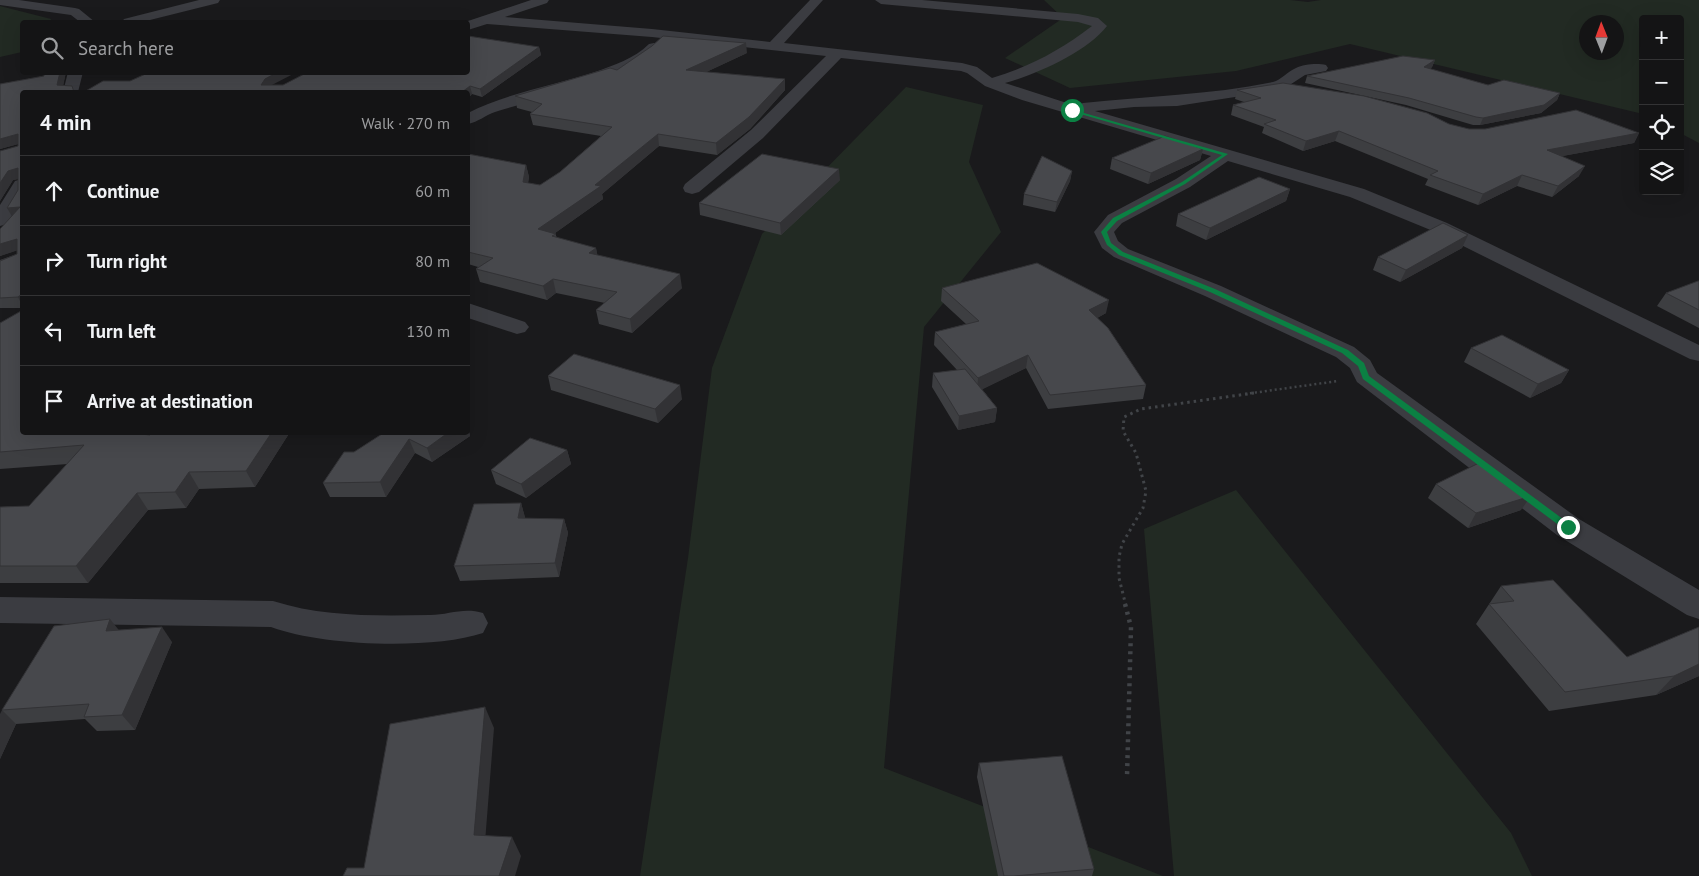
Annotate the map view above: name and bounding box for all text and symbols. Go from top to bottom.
north arrow [1579,15,1624,60]
map controls [1639,15,1684,195]
button: + [1639,15,1684,60]
search box [20,20,470,75]
icon: search [38,34,66,62]
text: Search here [78,36,174,60]
button: − [1639,60,1684,105]
route start [1061,99,1084,122]
button: locate [1639,105,1684,150]
text: 4 min [40,109,91,136]
text: Walk · 270 m [361,113,450,133]
button: layers [1639,150,1684,195]
icon: ahead [40,177,68,205]
text: Continue [87,179,159,203]
text: 60 m [415,181,450,201]
icon: right [40,247,68,275]
text: Turn right [87,249,167,273]
text: 80 m [415,251,450,271]
icon: left [40,317,68,345]
text: Turn left [87,319,156,343]
text: 130 m [407,321,450,341]
icon: arrive [40,387,68,415]
text: Arrive at destination [87,389,253,413]
route end [1557,516,1580,539]

